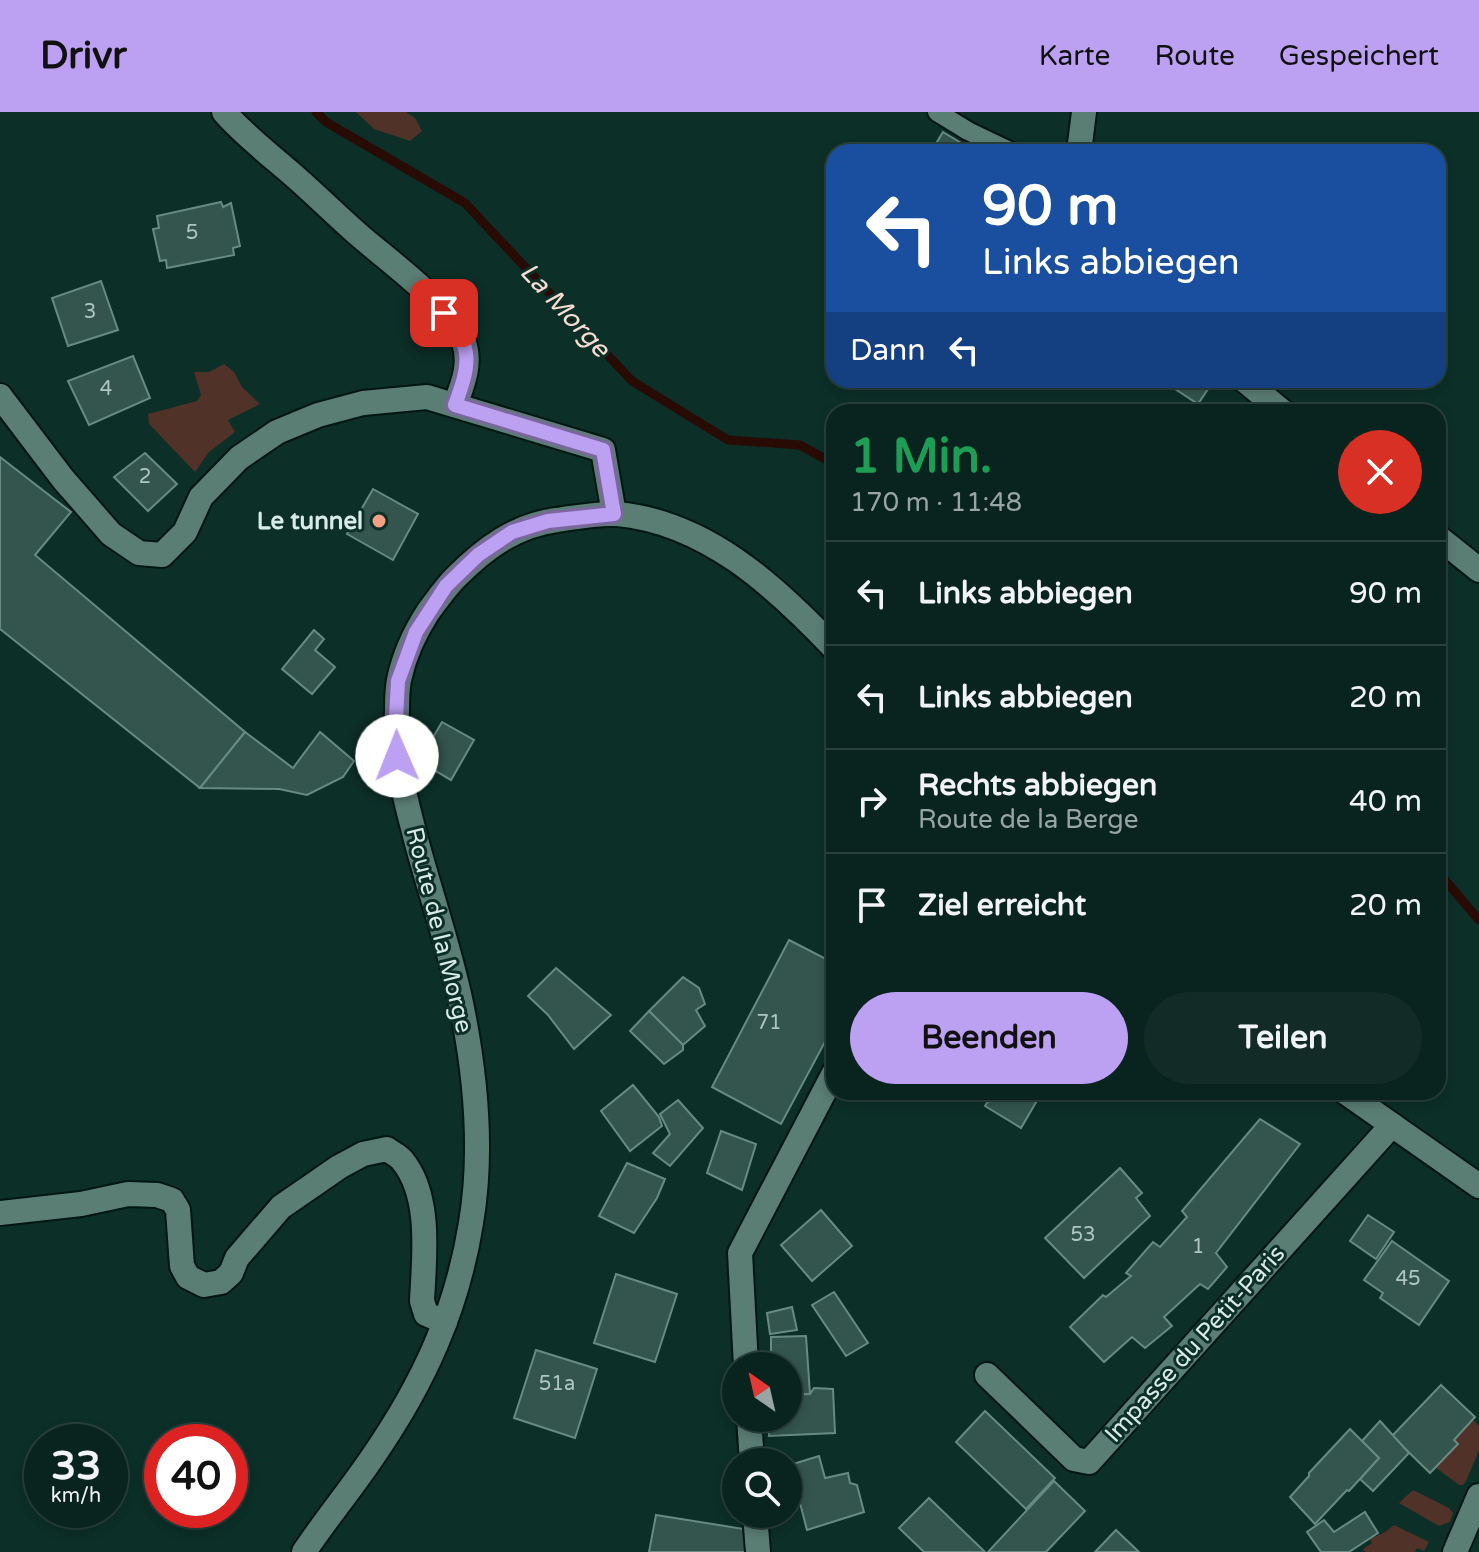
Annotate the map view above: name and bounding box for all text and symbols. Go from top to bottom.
text: Drivr [40,33,127,79]
text: Karte [1039,39,1110,73]
text: Route [1154,39,1235,73]
text: Gespeichert [1279,39,1439,73]
text: 90 m [982,173,1118,240]
icon: left [850,176,954,280]
house number: 5 [186,221,198,245]
text: Links abbiegen [982,241,1240,284]
water label: La Morge [514,256,617,365]
pin [410,279,478,347]
icon: arrive [422,291,466,335]
house number: 3 [84,300,96,324]
icon: left [942,328,986,372]
text: Dann [850,332,926,369]
house number: 4 [100,377,112,401]
text: 1 Min. [850,428,992,486]
button: close [1338,430,1422,514]
house number: 2 [139,465,151,489]
text: 170 m · 11:48 [850,487,1022,518]
place label: Le tunnel [257,507,363,536]
marker: Le tunnel [370,512,388,530]
icon: left [850,571,894,615]
text: Links abbiegen [918,575,1133,612]
text: 90 m [1349,575,1422,612]
icon: left [850,675,894,719]
text: Links abbiegen [918,679,1133,716]
text: 20 m [1349,679,1422,716]
position arrow [355,714,439,798]
text: Rechts abbiegen [918,767,1157,804]
icon: right [850,779,894,823]
text: 40 m [1349,783,1422,820]
text: Route de la Berge [918,804,1138,835]
street label: Route de la Morge [399,824,479,1036]
icon: arrive [850,883,894,927]
text: Ziel erreicht [918,887,1086,924]
text: 20 m [1349,887,1422,924]
button: Beenden [850,992,1128,1084]
button: Teilen [1144,992,1422,1084]
house number: 71 [756,1011,782,1035]
house number: 53 [1070,1223,1096,1247]
house number: 1 [1192,1235,1204,1259]
street label: Impasse du Petit-Paris [1099,1239,1291,1449]
house number: 45 [1395,1267,1421,1291]
north arrow [722,1352,802,1432]
map controls [722,1352,802,1528]
house number: 51a [539,1372,575,1396]
speed limit sign: 40 [144,1424,248,1528]
text: 33 [51,1442,101,1490]
button: search [722,1448,802,1528]
text: km/h [51,1484,101,1508]

